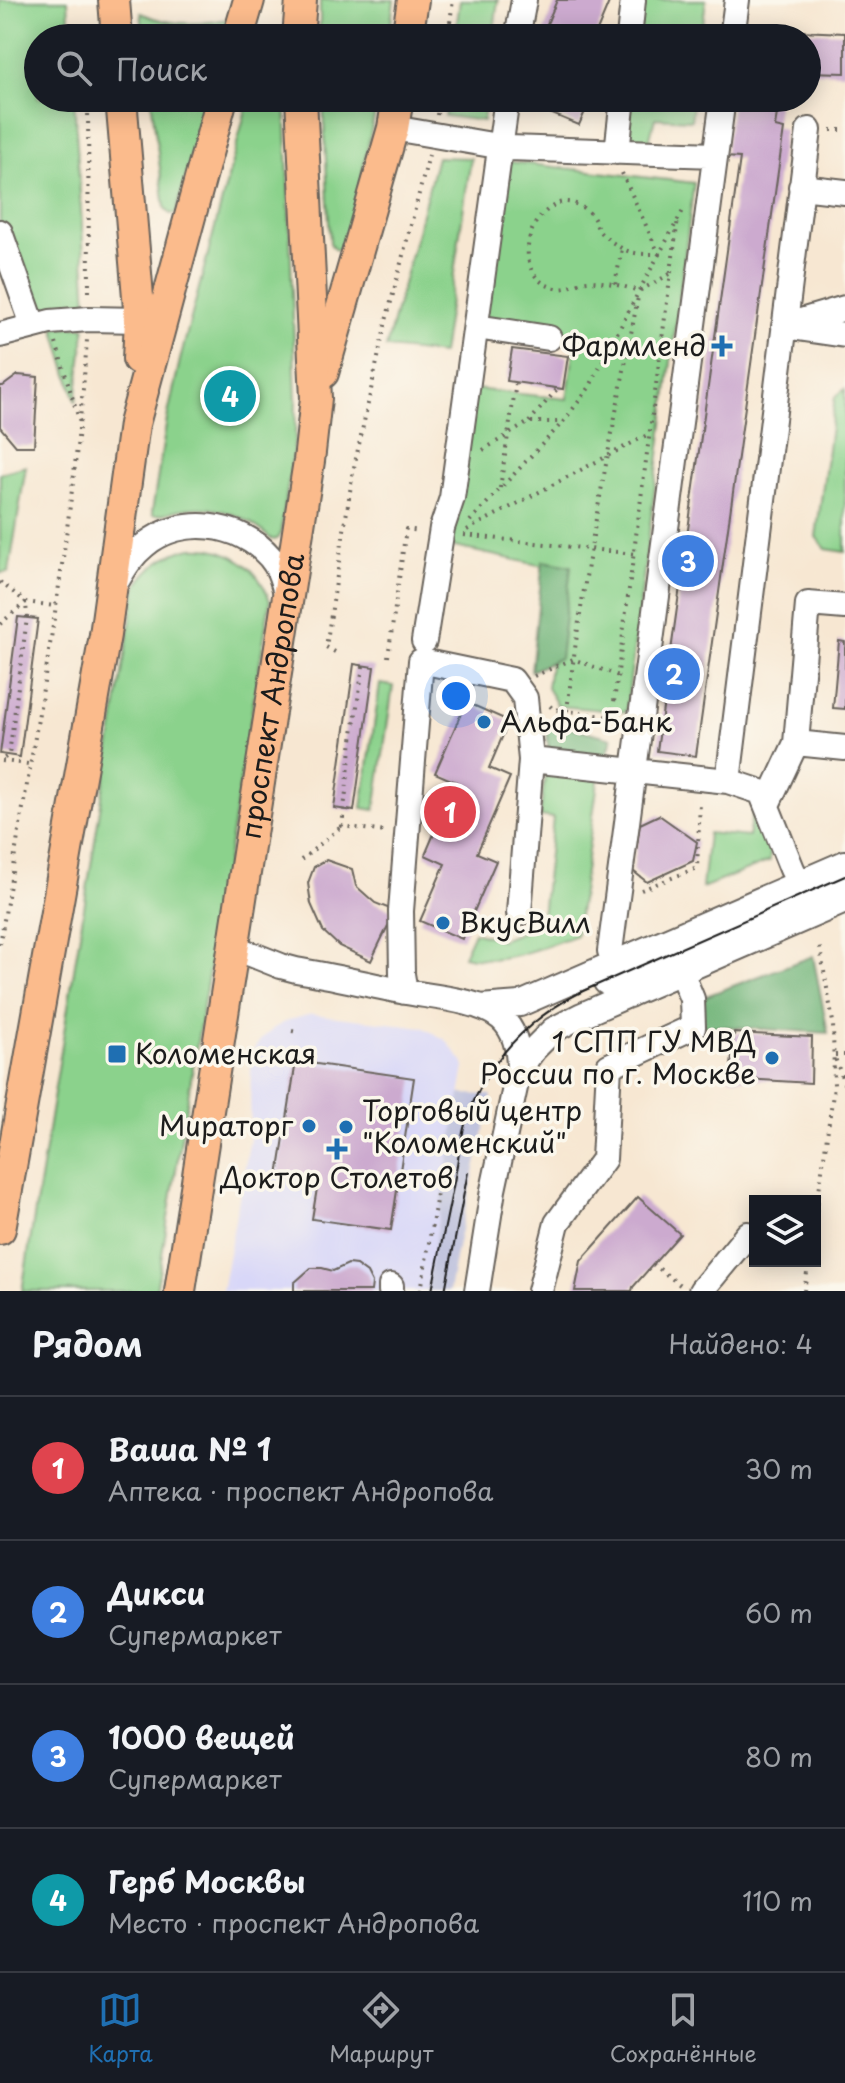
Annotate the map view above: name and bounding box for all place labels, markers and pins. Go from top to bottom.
place label: Фармленд [562,323,706,366]
marker: Фармленд [713,337,731,355]
pin: 4 [204,366,256,426]
pin: 3 [662,531,714,591]
pin: 2 [648,644,700,704]
place label: Альфа-Банк [500,699,672,742]
marker: Альфа-Банк [475,713,493,731]
pin: 1 [424,782,476,842]
place label: ВкусВилл [459,900,591,943]
marker: ВкусВилл [434,914,452,932]
place label: 1 СПП ГУ МВД России по г. Москве [480,1019,756,1094]
place label: Коломенская [135,1031,316,1074]
marker: Коломенская [106,1043,128,1065]
marker: 1 СПП ГУ МВД России по г. Москве [763,1049,781,1067]
place label: Торговый центр "Коломенский" [362,1088,582,1163]
place label: Мираторг [159,1103,294,1146]
marker: Мираторг [300,1117,318,1135]
marker: Торговый центр "Коломенский" [337,1118,355,1136]
marker: Доктор Столетов [328,1140,346,1158]
place label: Доктор Столетов [220,1155,453,1198]

